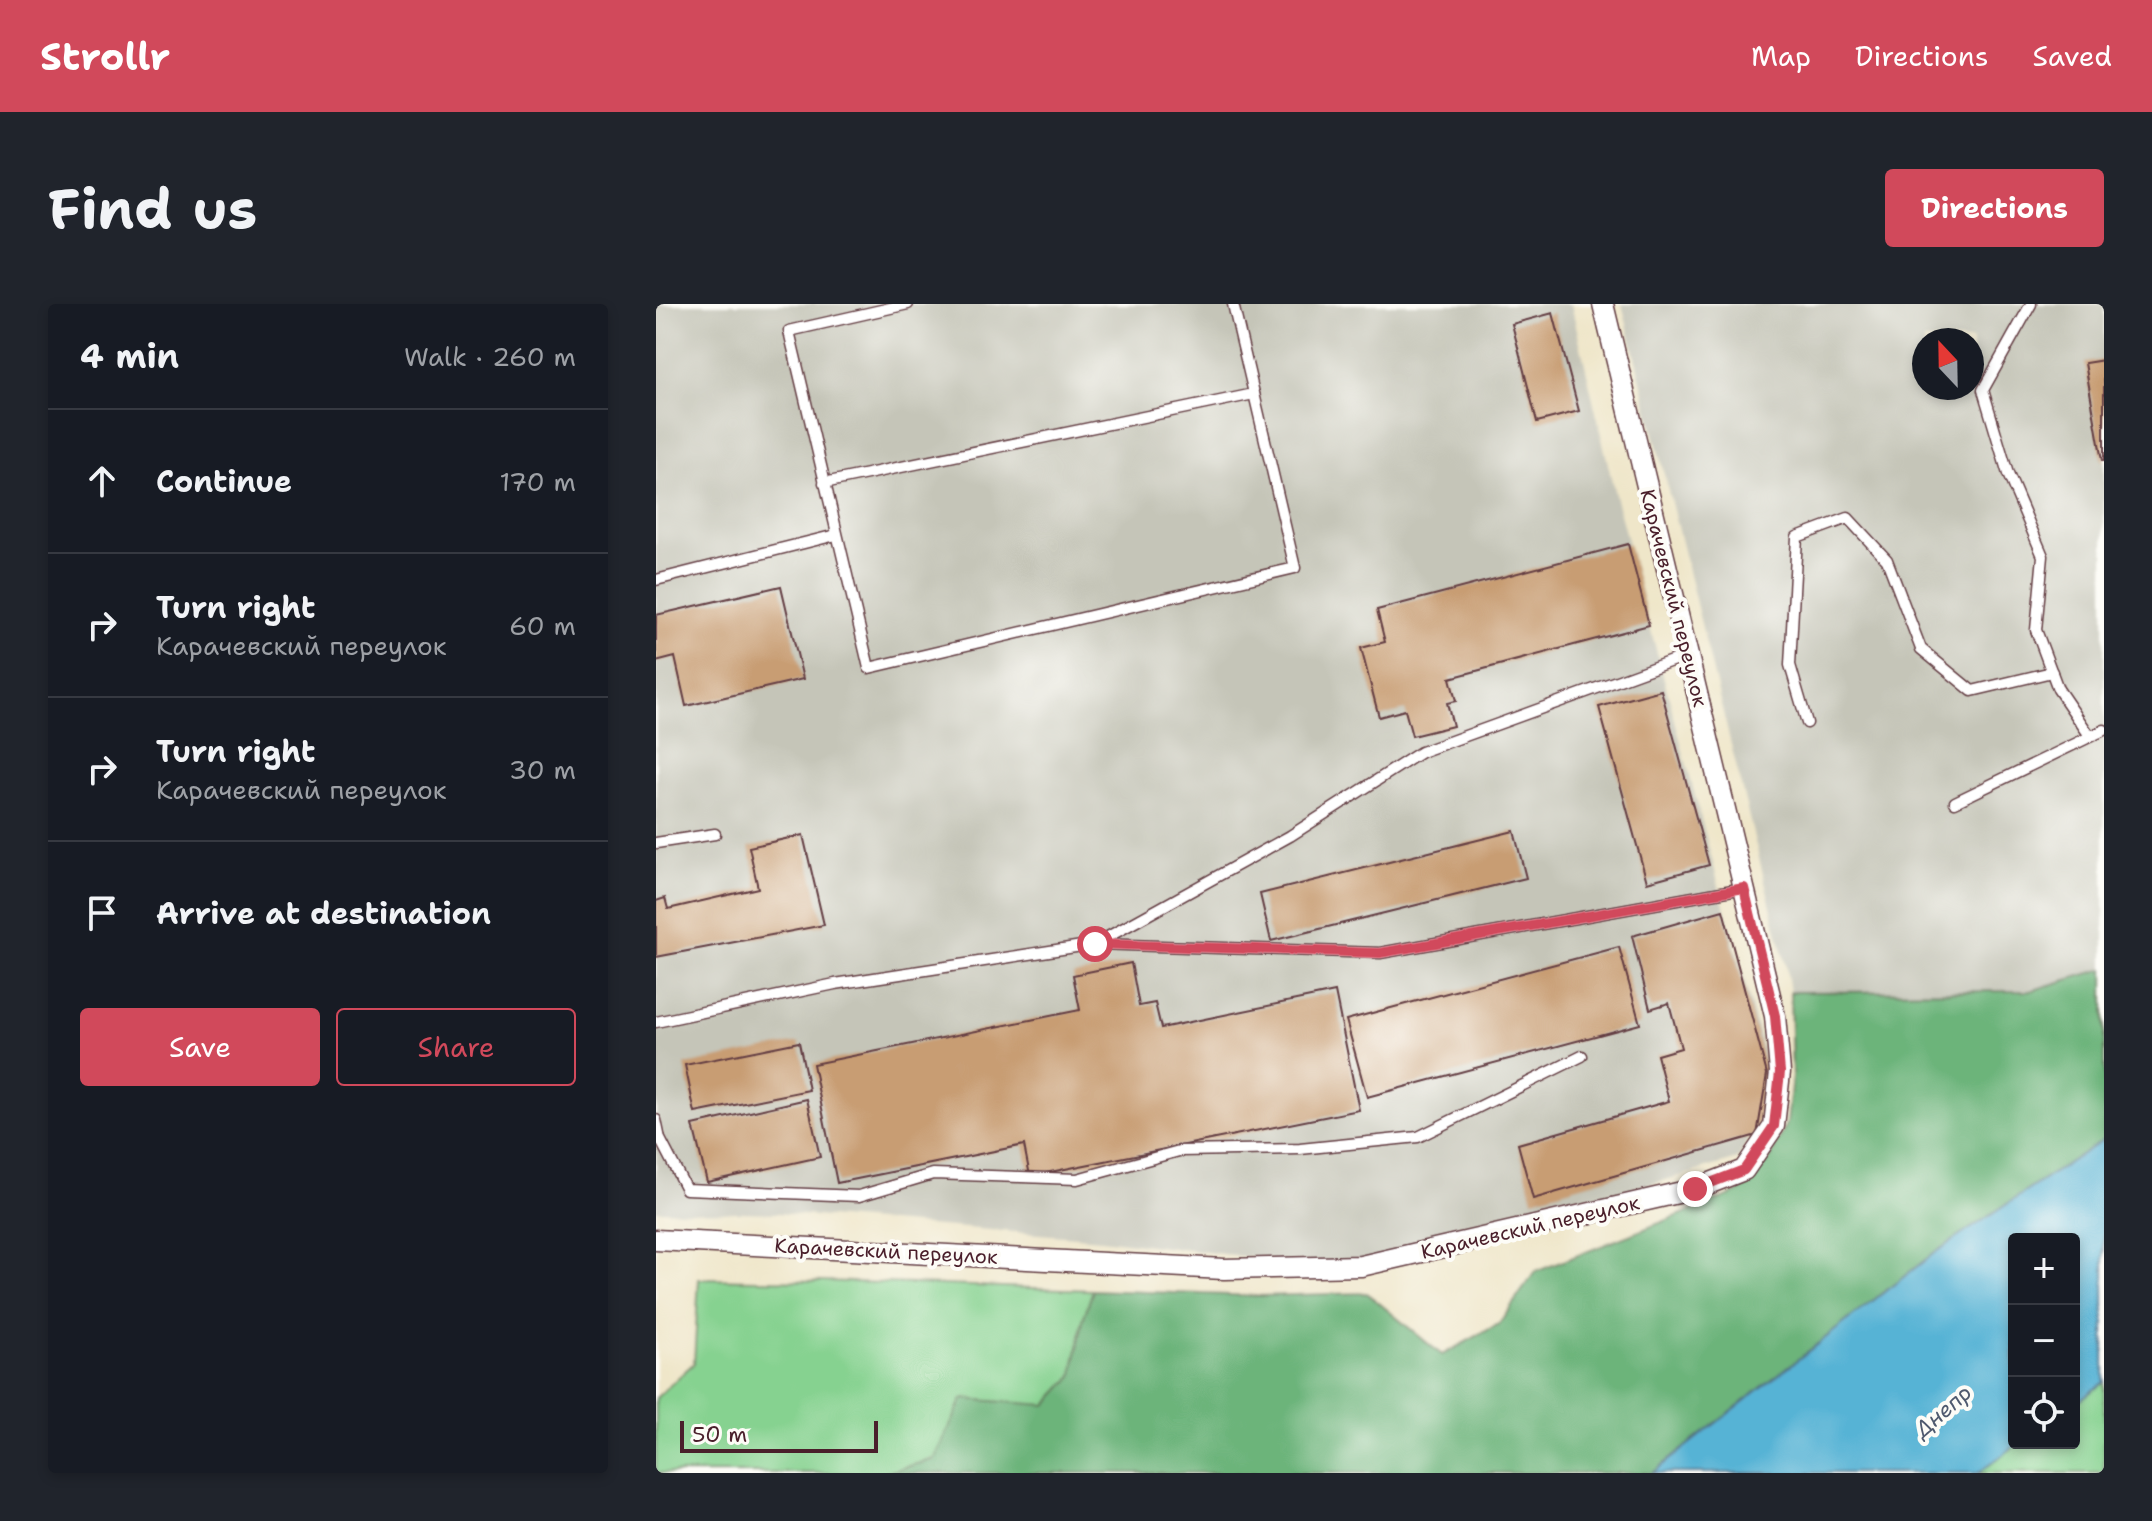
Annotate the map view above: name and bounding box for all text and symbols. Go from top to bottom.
text: Strollr [40,31,170,82]
text: Map [1751,37,1811,75]
text: Directions [1855,37,1989,75]
text: Saved [2033,37,2112,75]
button: Directions [1885,169,2104,247]
text: Find us [48,171,257,246]
north arrow [1912,328,1984,400]
text: 4 min [80,333,179,379]
text: Walk · 260 m [404,339,576,374]
icon: ahead [80,459,124,503]
text: Continue [156,461,292,502]
text: 170 m [499,464,576,499]
street label: Карачевский переулок [1634,486,1714,710]
text: Turn right [156,587,315,628]
icon: right [80,603,124,647]
text: 60 m [509,608,576,643]
text: Карачевский переулок [156,628,447,663]
text: Turn right [156,731,315,772]
icon: right [80,747,124,791]
text: 30 m [509,752,576,787]
text: Карачевский переулок [156,772,447,807]
icon: arrive [80,891,124,935]
text: Arrive at destination [156,893,491,934]
route start [1077,926,1113,962]
button: Save [80,1008,320,1086]
button: Share [336,1008,576,1086]
route end [1677,1171,1713,1207]
street label: Карачевский переулок [1418,1189,1642,1265]
street label: Карачевский переулок [774,1232,999,1270]
map controls [2008,1233,2080,1449]
button: + [2008,1233,2080,1305]
button: − [2008,1305,2080,1377]
button: locate [2008,1377,2080,1449]
water label: Днепр [1907,1378,1978,1445]
scale bar [680,1417,878,1453]
text: 50 m [692,1420,747,1449]

